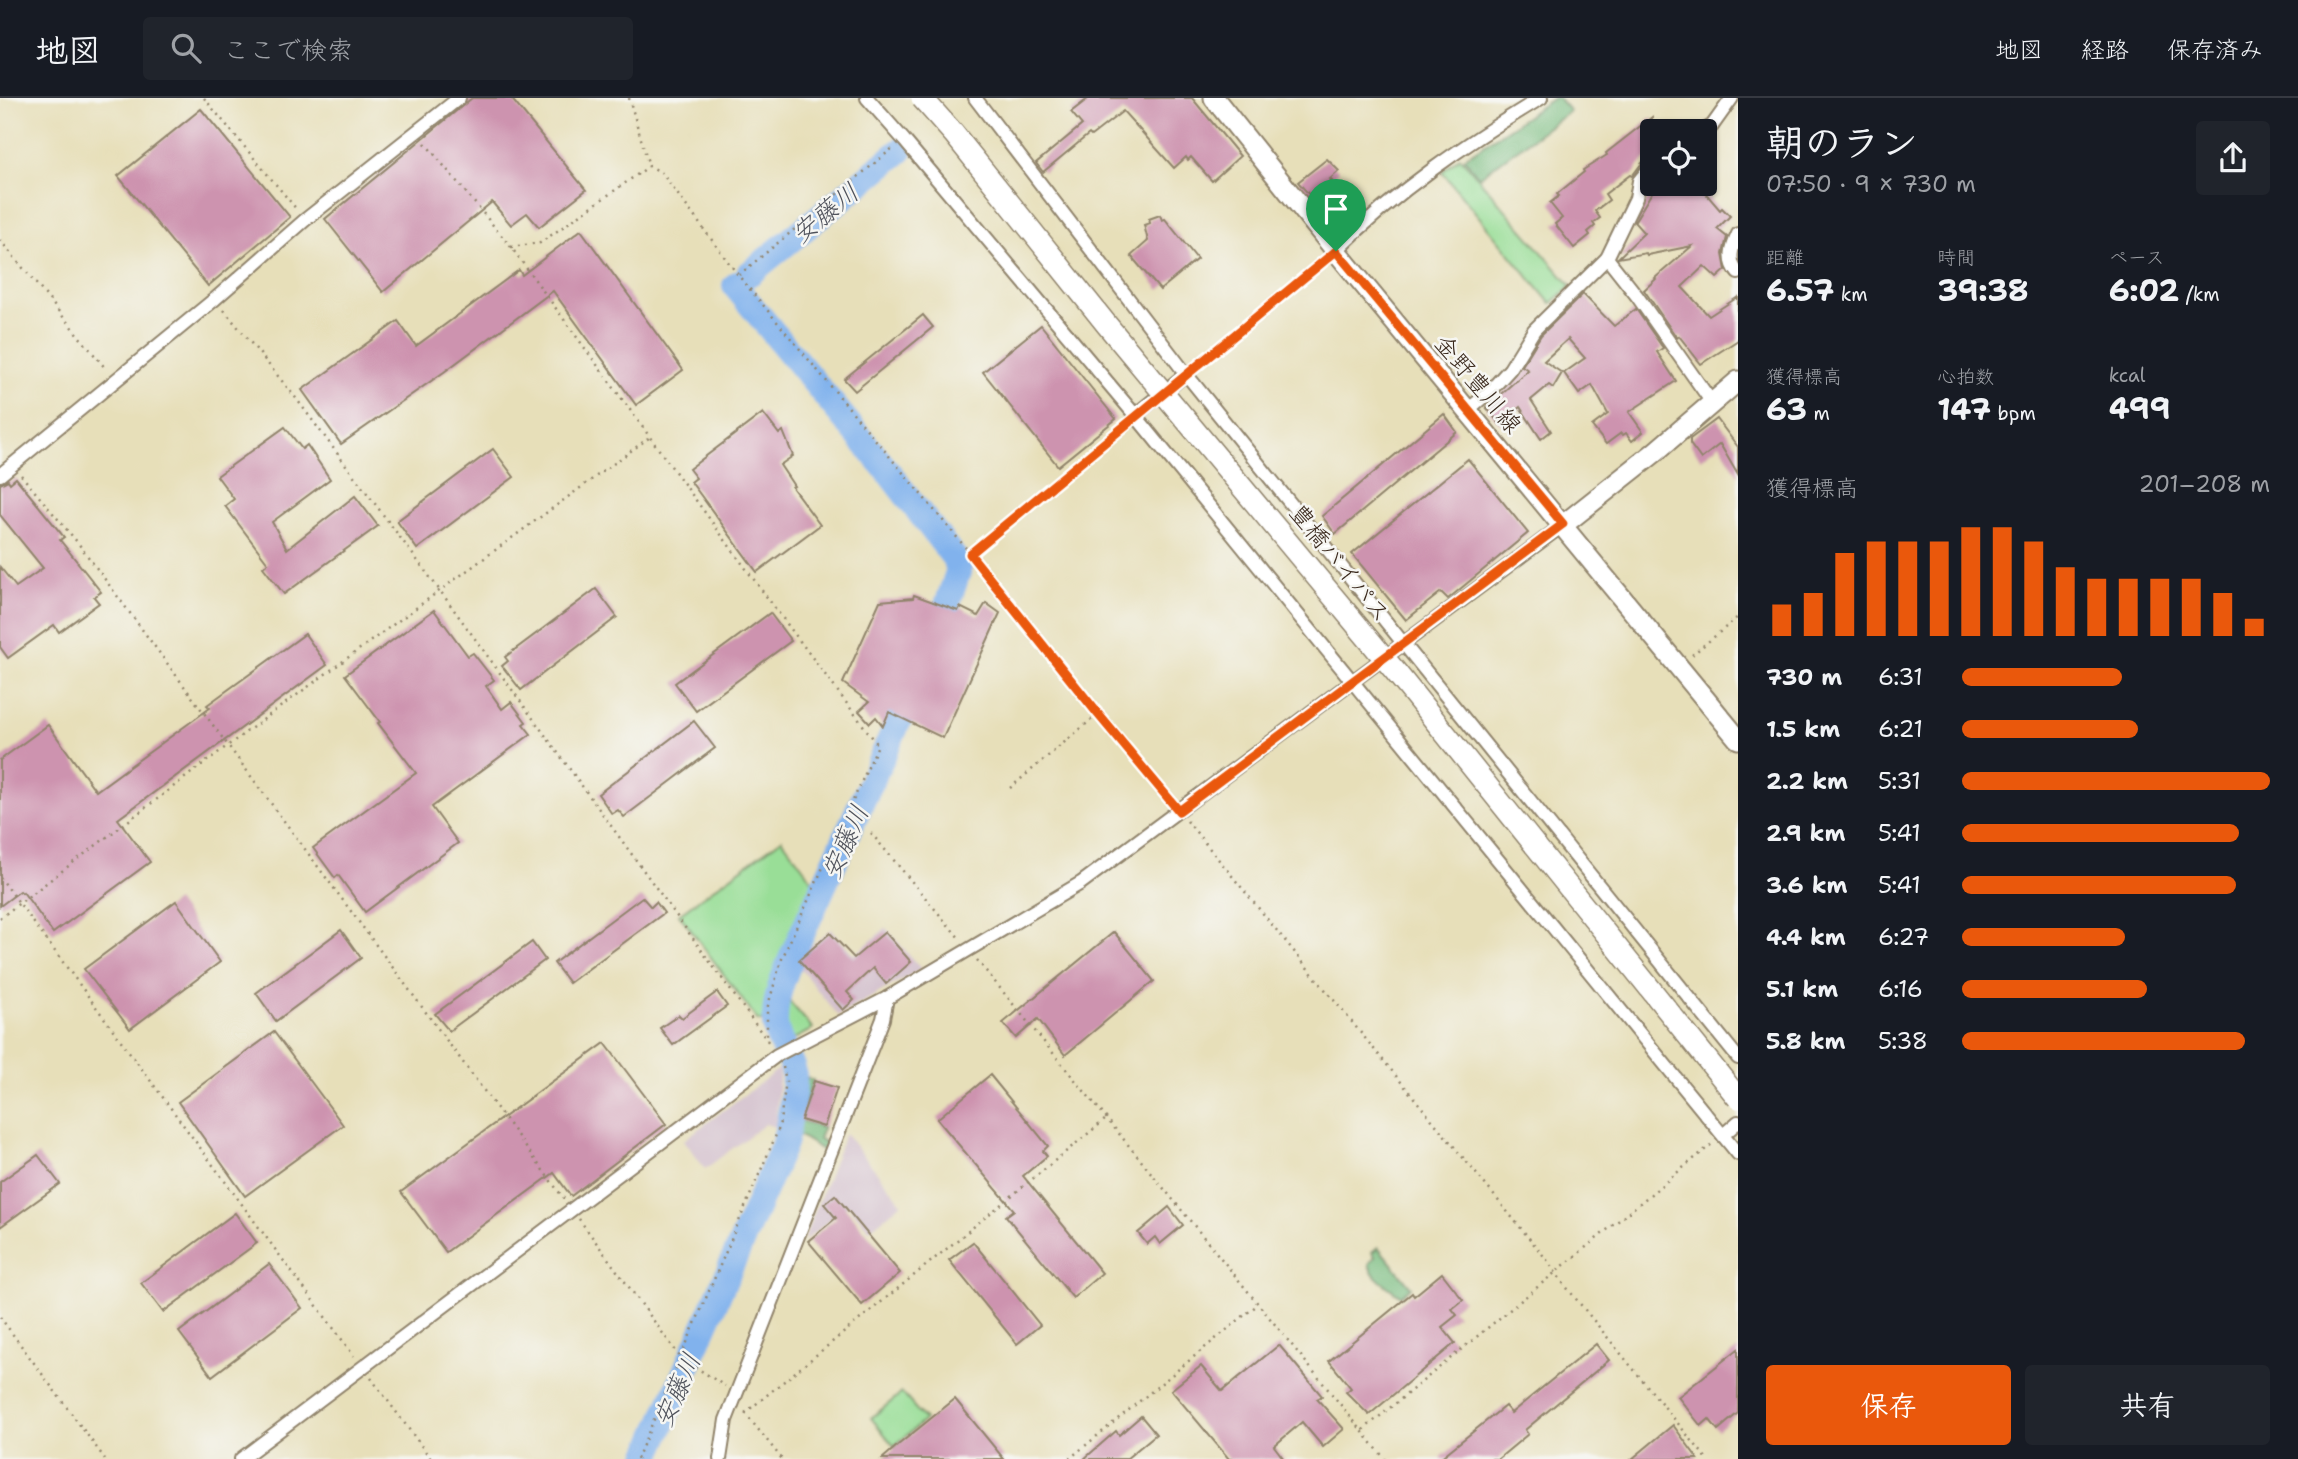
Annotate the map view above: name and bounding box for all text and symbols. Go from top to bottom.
search box [143,17,633,80]
text: 地図 [35,28,101,73]
icon: search [167,29,205,67]
text: ここで検索 [223,32,353,67]
text: 地図 [1995,34,2043,66]
text: 経路 [2081,34,2129,66]
text: 保存済み [2167,34,2263,66]
text: 朝のラン [1766,117,1918,168]
map controls [1640,119,1717,196]
button: locate [1640,119,1717,196]
button: share [2196,121,2270,195]
text: 07:50 · 9 × 730 m [1766,169,1976,199]
water label: 安藤川 [783,174,866,251]
pin [1306,179,1366,251]
icon: arrive [1317,190,1355,228]
text: 距離 [1766,245,1804,270]
text: 時間 [1937,245,1975,270]
text: ペース [2109,245,2165,270]
text: 6.57 [1766,270,1834,311]
text: 39:38 [1937,270,2029,311]
text: 6:02 [2109,270,2179,311]
text: km [1834,282,1868,307]
text: /km [2179,282,2220,307]
street label: 金野豊川線 [1427,328,1529,440]
text: kcal [2109,363,2146,388]
text: 獲得標高 [1766,364,1842,389]
text: 心拍数 [1937,364,1994,389]
text: 499 [2109,388,2171,429]
text: 63 [1766,389,1807,430]
text: 147 [1937,389,1991,430]
text: m [1807,401,1830,426]
text: bpm [1991,401,2036,426]
text: 201–208 m [2139,469,2270,499]
text: 獲得標高 [1766,473,1858,503]
street label: 豊橋バイパス [1282,497,1398,629]
text: 730 m [1766,662,1842,692]
text: 6:31 [1878,662,1923,692]
text: 1.5 km [1766,714,1840,744]
text: 6:21 [1878,714,1923,744]
text: 2.2 km [1766,766,1848,796]
text: 5:31 [1878,766,1921,796]
water label: 安藤川 [813,799,876,885]
text: 2.9 km [1766,818,1845,848]
text: 5:41 [1878,818,1921,848]
text: 3.6 km [1766,870,1847,900]
text: 5:41 [1878,870,1921,900]
text: 4.4 km [1766,922,1846,952]
text: 6:27 [1878,922,1929,952]
text: 5.1 km [1766,974,1838,1004]
text: 6:16 [1878,974,1923,1004]
text: 5.8 km [1766,1026,1845,1056]
text: 5:38 [1878,1026,1928,1056]
water label: 安藤川 [645,1347,708,1433]
button: 保存 [1766,1365,2011,1445]
button: 共有 [2025,1365,2270,1445]

